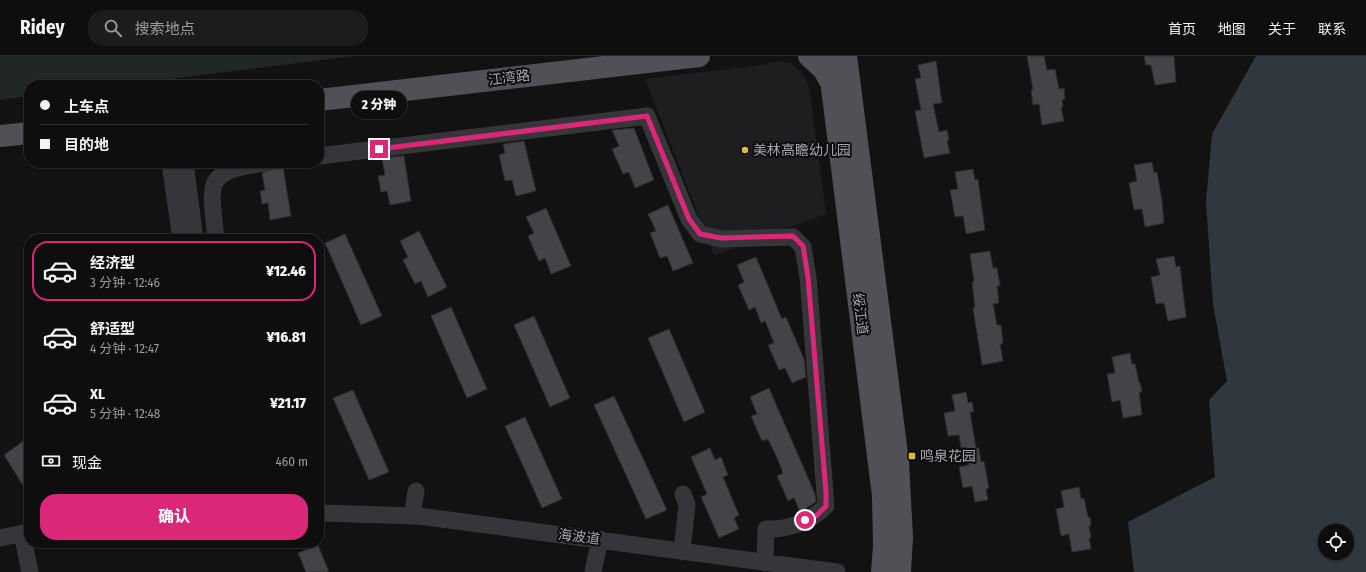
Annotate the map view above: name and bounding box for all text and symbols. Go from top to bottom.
search box [88,10,368,46]
text: Ridey [20,16,64,39]
icon: search [102,17,124,39]
text: 搜索地点 [134,20,195,38]
text: 首页 [1168,21,1196,38]
text: 地图 [1218,21,1246,38]
text: 关于 [1268,21,1296,38]
text: 联系 [1318,21,1346,38]
street label: 江湾路 [487,67,531,89]
callout: 2 分钟 [351,91,407,119]
text: 2 分钟 [362,97,396,112]
text: 上车点 [64,98,109,116]
text: 目的地 [64,136,109,154]
route end [370,140,388,158]
place label: 美林高瞻幼儿园 [753,142,851,159]
marker: 美林高瞻幼儿园 [740,145,750,155]
icon: car [42,253,78,289]
text: 经济型 [90,254,135,272]
text: ¥12.46 [266,262,306,280]
text: 3 分钟 · 12:46 [90,275,160,290]
street label: 绥江道 [849,292,871,336]
icon: car [42,319,78,355]
text: 舒适型 [90,320,135,338]
text: ¥16.81 [266,328,306,346]
text: 4 分钟 · 12:47 [90,341,159,356]
icon: car [42,385,78,421]
text: XL [90,385,105,403]
text: ¥21.17 [270,394,306,412]
text: 5 分钟 · 12:48 [90,406,160,421]
place label: 鸣泉花园 [920,448,976,465]
icon: cash [40,450,62,472]
marker: 鸣泉花园 [907,451,917,461]
text: 现金 [72,454,102,472]
text: 460 m [275,454,308,469]
button: 确认 [40,494,308,540]
route start [796,511,814,529]
map controls [1318,524,1354,560]
button: locate [1318,524,1354,560]
street label: 海波道 [557,526,601,548]

